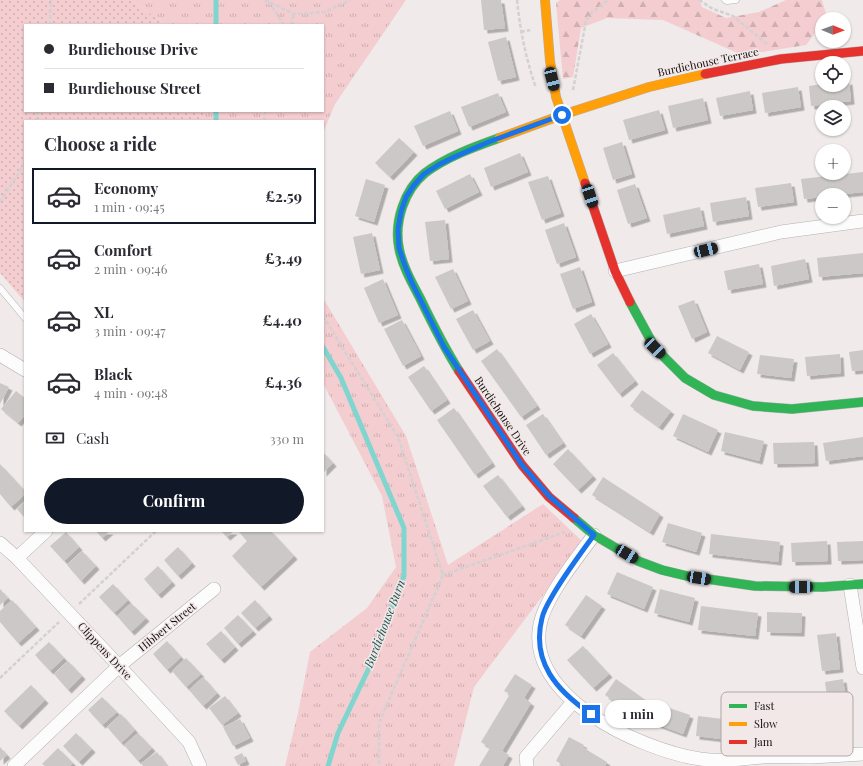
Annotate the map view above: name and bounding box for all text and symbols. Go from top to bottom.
north arrow [815,12,851,48]
map controls [815,12,851,224]
text: Burdiehouse Drive [68,39,198,59]
street label: Burdiehouse Terrace [656,43,760,80]
button: locate [815,56,851,92]
car [543,66,561,92]
text: Burdiehouse Street [68,78,201,98]
button: layers [815,100,851,136]
route start [553,106,571,124]
text: Choose a ride [44,132,157,156]
button: + [815,144,851,180]
icon: car [46,178,82,214]
text: Economy [94,178,158,198]
car [581,183,599,209]
text: £2.59 [265,186,302,206]
button: − [815,188,851,224]
text: 1 min · 09:45 [94,198,165,215]
icon: car [46,240,82,276]
text: Comfort [94,240,152,260]
car [693,241,719,259]
text: £3.49 [265,248,302,268]
text: 2 min · 09:46 [94,260,168,277]
icon: car [46,302,82,338]
text: XL [94,302,114,322]
text: £4.40 [263,310,302,330]
text: 3 min · 09:47 [94,322,166,339]
car [642,335,668,361]
icon: car [46,364,82,400]
text: Black [94,364,133,384]
text: £4.36 [265,372,302,392]
street label: Burdiehouse Drive [471,373,536,458]
text: 4 min · 09:48 [94,384,168,401]
icon: cash [44,427,66,449]
text: Cash [76,428,109,448]
text: 330 m [270,430,304,447]
button: Confirm [44,478,304,524]
car [614,543,640,565]
car [686,570,712,586]
water label: Burdiehouse Burn [360,577,408,671]
car [789,581,813,593]
street label: Hibbert Street [135,599,199,655]
street label: Clippens Drive [75,619,136,683]
legend [721,692,853,756]
text: Fast [754,698,774,713]
callout: 1 min [605,700,671,728]
route end [582,705,600,723]
text: 1 min [622,705,654,722]
text: Slow [754,716,778,731]
text: Jam [753,734,773,749]

